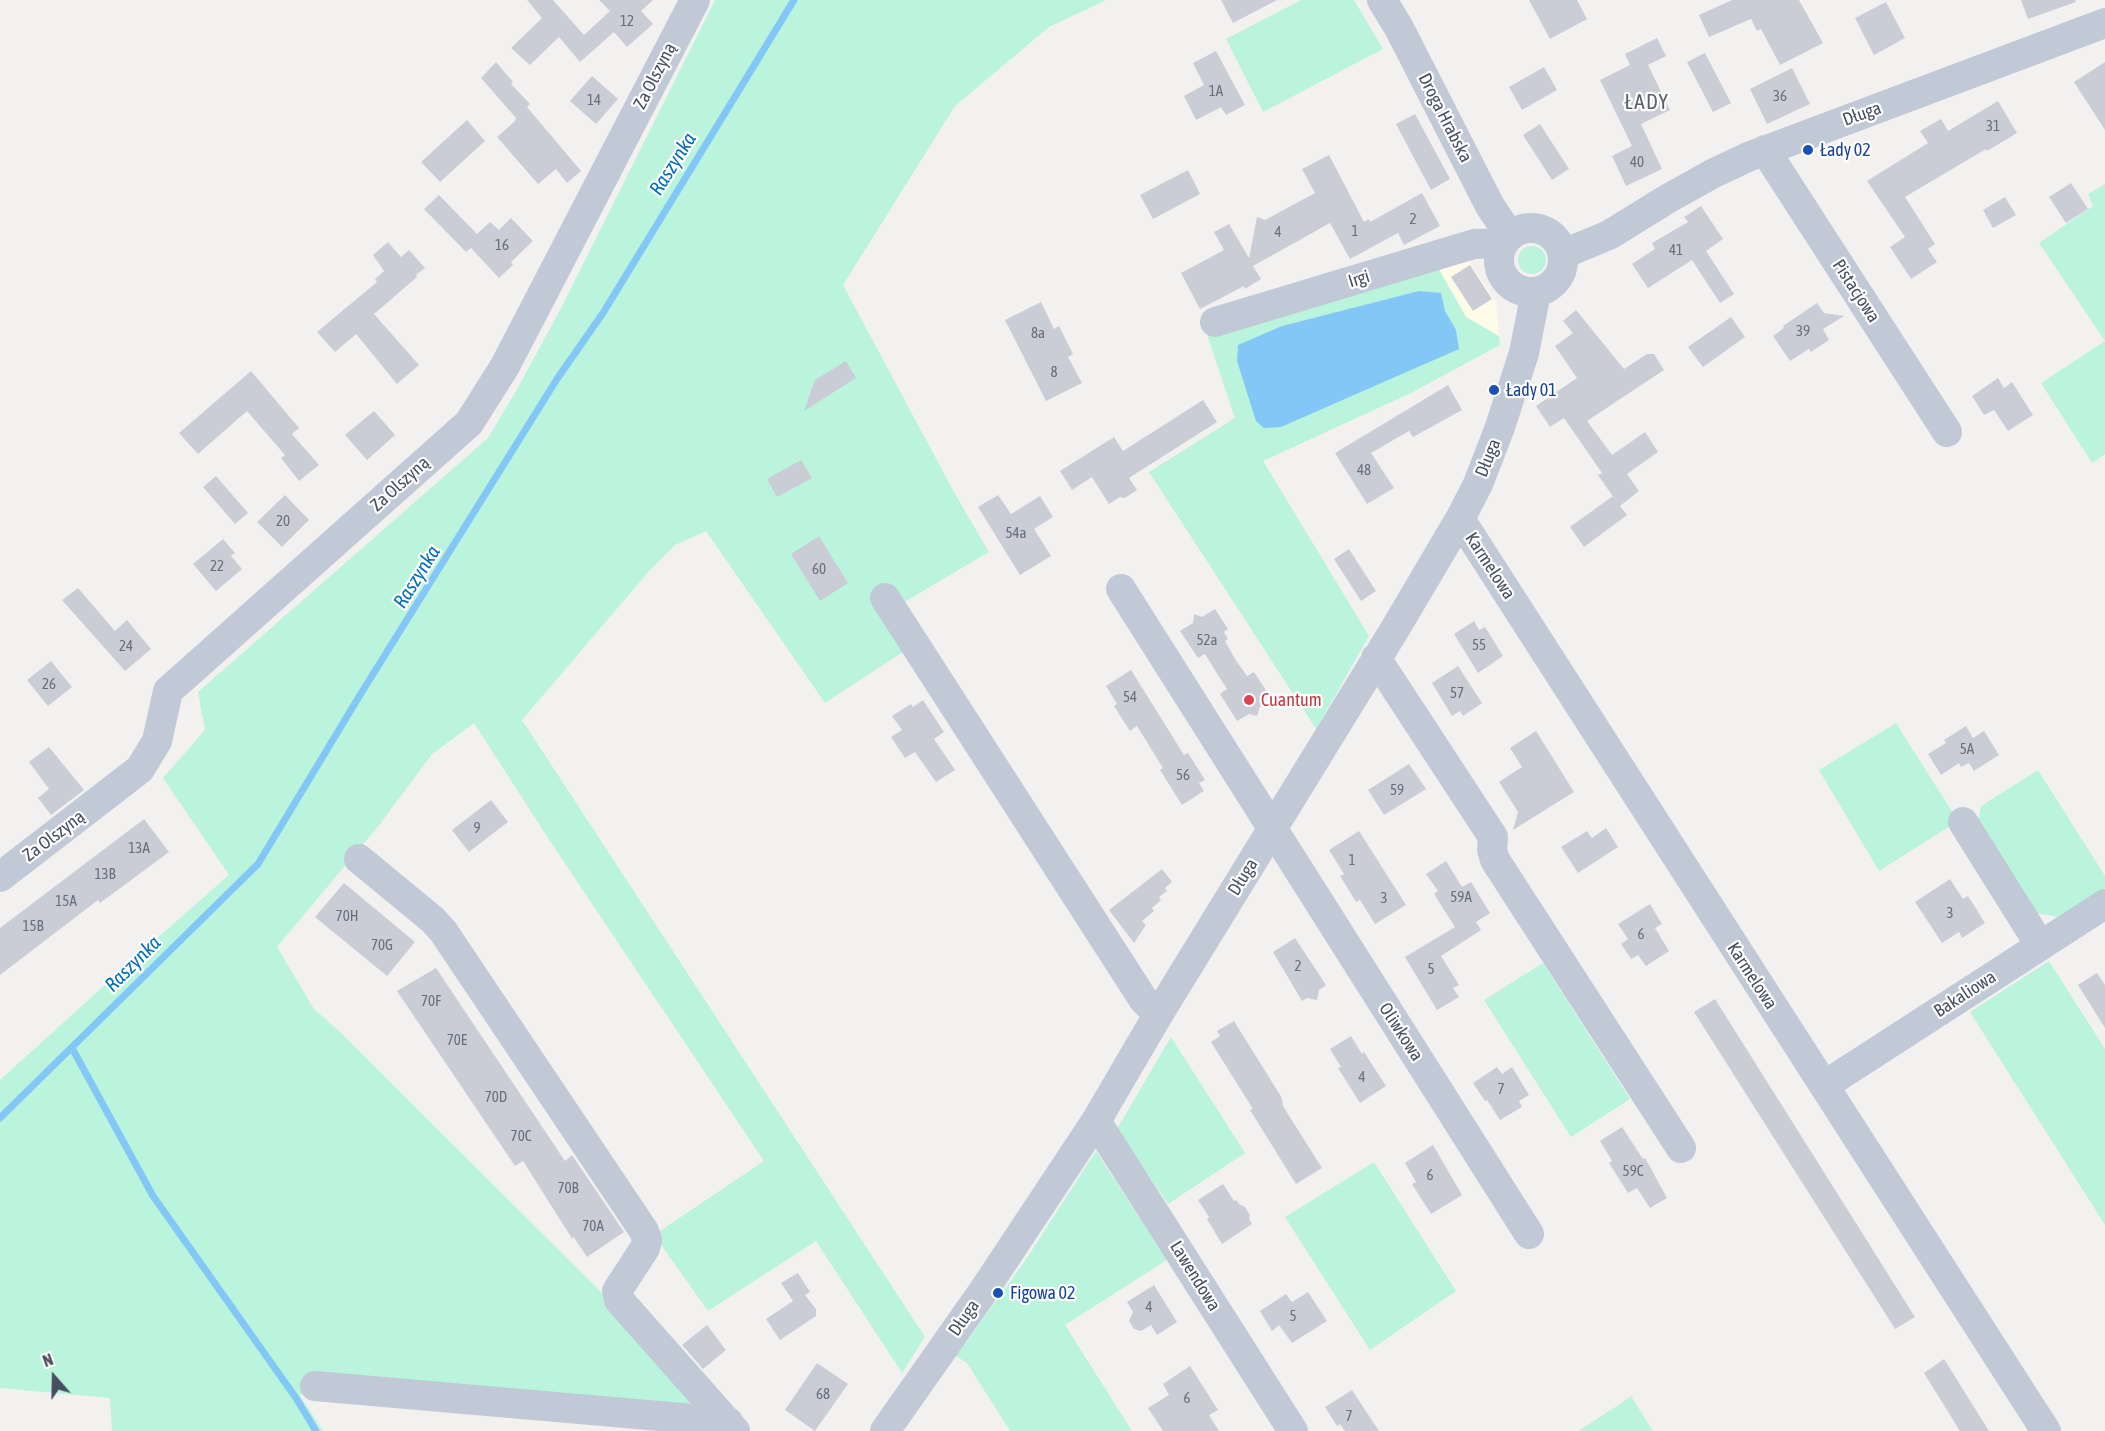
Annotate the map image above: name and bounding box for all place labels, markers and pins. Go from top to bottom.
place label: Łady 02 [1820,139,1871,161]
marker: Łady 02 [1801,143,1815,157]
place label: Łady 01 [1506,379,1557,401]
marker: Łady 01 [1487,383,1501,397]
place label: Cuantum [1261,689,1322,711]
marker: Cuantum [1242,693,1256,707]
place label: Figowa 02 [1010,1282,1075,1304]
marker: Figowa 02 [991,1286,1005,1300]

